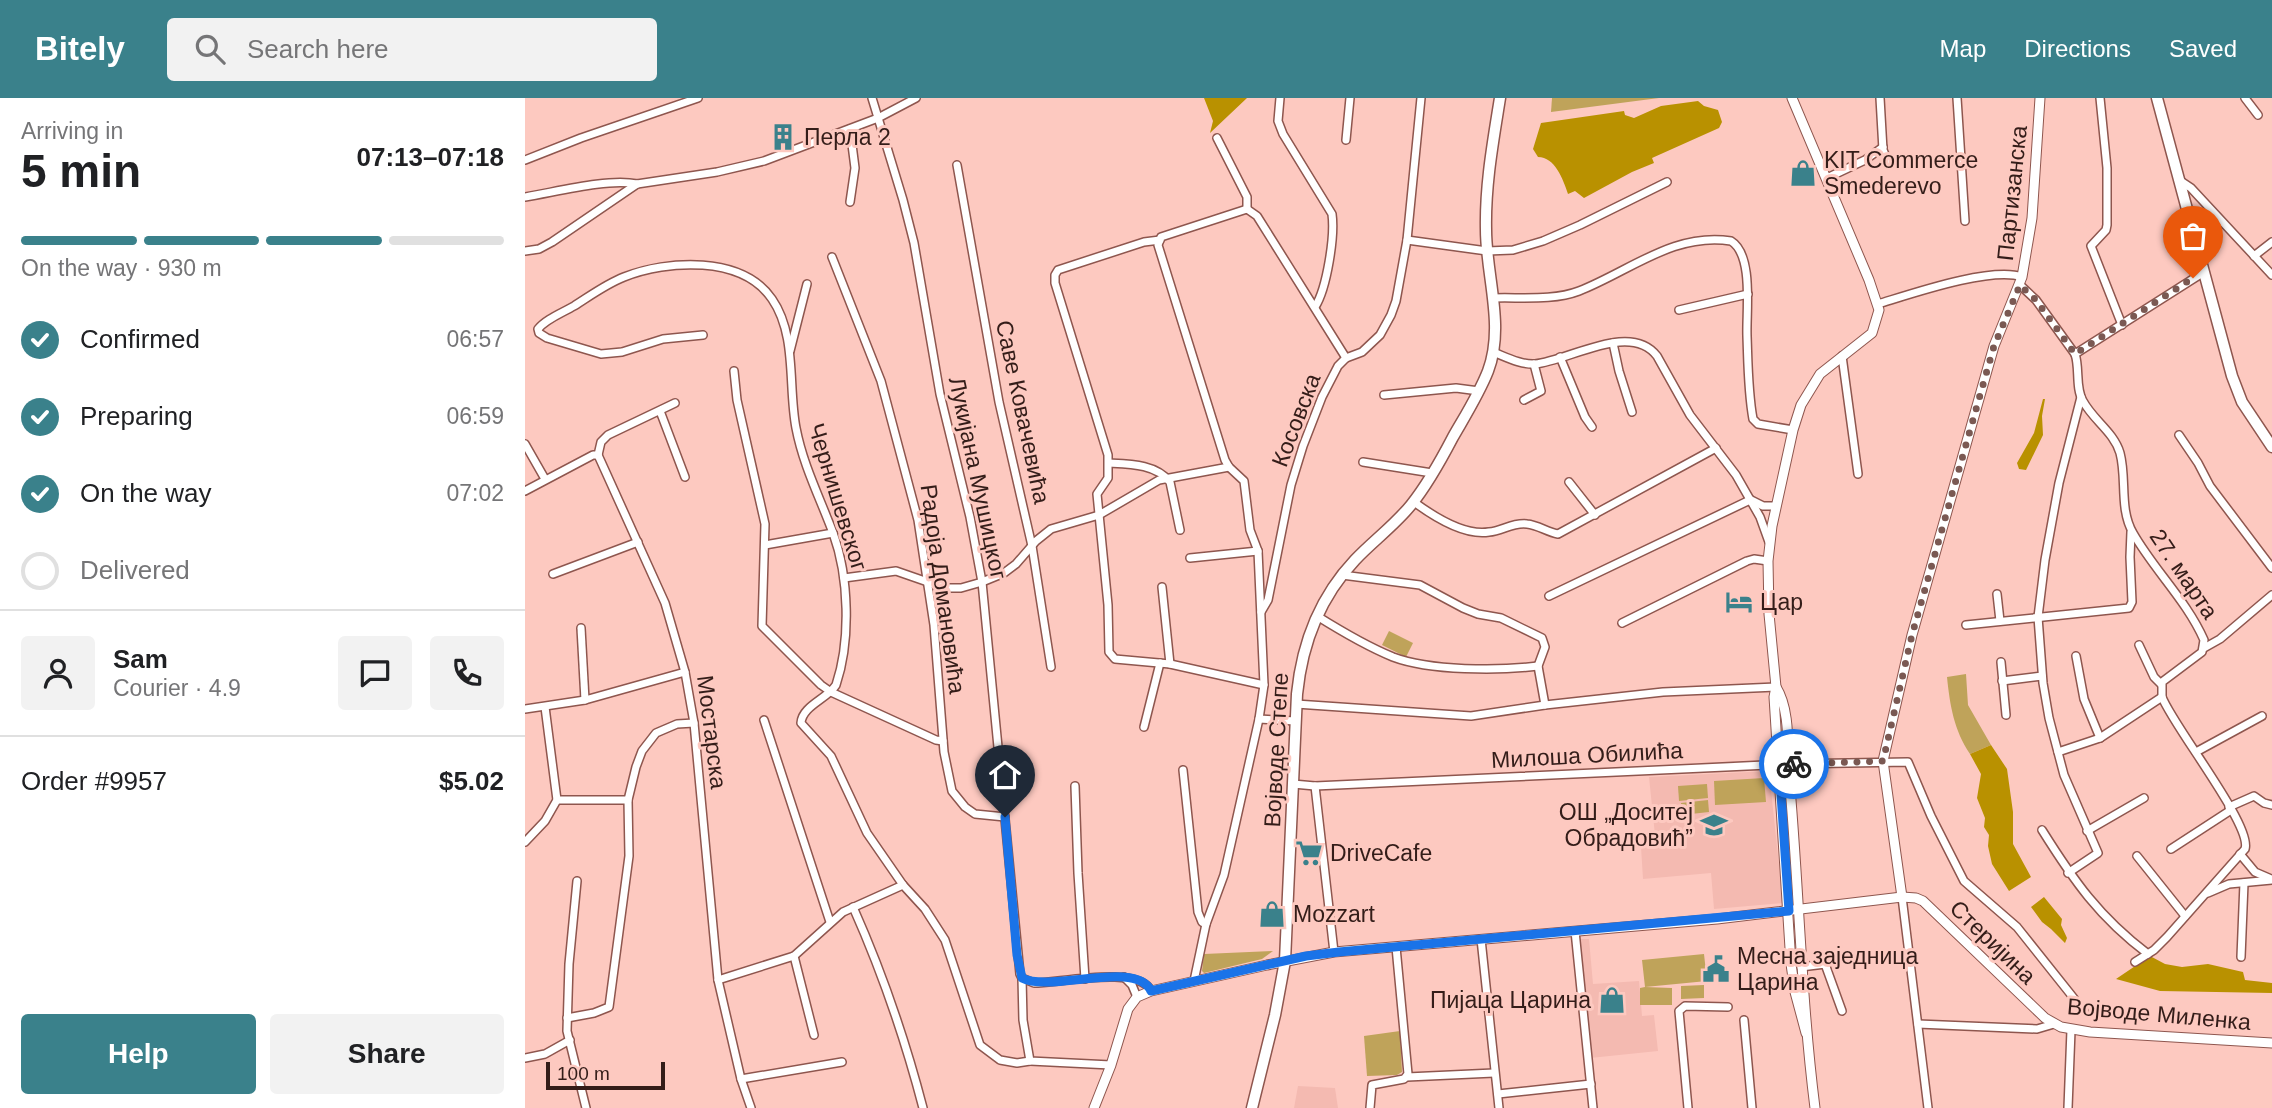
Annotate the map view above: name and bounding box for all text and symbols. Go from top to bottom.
search box [167,18,657,81]
text: Bitely [35,30,125,67]
icon: search [191,30,229,68]
text: Search here [247,34,389,64]
text: Map [1940,35,1986,62]
text: Directions [2024,35,2131,62]
text: Saved [2169,35,2237,62]
text: Arriving in [21,118,123,144]
building icon: Перла 2 [768,122,798,152]
place label: Перла 2 [804,124,891,150]
street label: Партизанска [1992,124,2032,262]
text: 07:13–07:18 [357,142,504,172]
text: 5 min [21,145,141,197]
place label: KIT Commerce Smederevo [1824,147,1978,199]
shop icon: KIT Commerce Smederevo [1788,158,1818,188]
pin [2163,206,2223,278]
icon: bag [2174,217,2212,255]
text: On the way · 930 m [21,255,222,281]
street label: Саве Ковачевића [991,318,1055,506]
icon: check [21,321,59,359]
text: Confirmed [80,324,200,354]
text: 06:57 [446,326,504,352]
street label: Косовска [1266,370,1326,470]
street label: Лукијана Мушицког [944,374,1012,582]
icon: check [21,398,59,436]
text: Preparing [80,401,193,431]
text: 06:59 [446,403,504,429]
street label: Чернишевског [803,420,873,574]
icon: check [21,475,59,513]
text: On the way [80,478,212,508]
text: 07:02 [446,480,504,506]
street label: Радоја Домановића [915,483,971,696]
street label: 27. марта [2145,524,2224,624]
text: Delivered [80,555,190,585]
hotel icon: Цар [1724,587,1754,617]
place label: Цар [1760,589,1803,615]
button: person [21,636,95,710]
button: chat [338,636,412,710]
button: phone [430,636,504,710]
text: Sam [113,644,168,674]
street label: Војводе Степе [1259,672,1293,828]
street label: Мостарска [692,674,732,791]
text: Courier · 4.9 [113,675,241,701]
courier [1759,729,1829,799]
street label: Милоша Обилића [1491,737,1684,773]
pin [975,745,1035,817]
icon: bike [1775,745,1813,783]
icon: home [986,756,1024,794]
text: Order #9957 [21,766,167,796]
text: $5.02 [439,766,504,796]
place label: ОШ „Доситеј Обрадовић” [1559,799,1693,851]
school or university icon: ОШ „Доситеј Обрадовић” [1699,810,1729,840]
supermarket icon: DriveCafe [1294,838,1324,868]
place label: DriveCafe [1330,840,1432,866]
street label: Стеријина [1945,895,2041,989]
shop icon: Mozzart [1257,899,1287,929]
place label: Mozzart [1293,901,1375,927]
place label: Месна заједница Царина [1737,943,1918,995]
public building icon: Месна заједница Царина [1701,954,1731,984]
shop icon: Пијаца Царина [1597,985,1627,1015]
place label: Пијаца Царина [1430,987,1591,1013]
street label: Војводе Миленка [2066,993,2252,1035]
button: Help [21,1014,256,1094]
button: Share [270,1014,504,1094]
scale bar [546,1059,665,1091]
text: 100 m [557,1063,610,1084]

